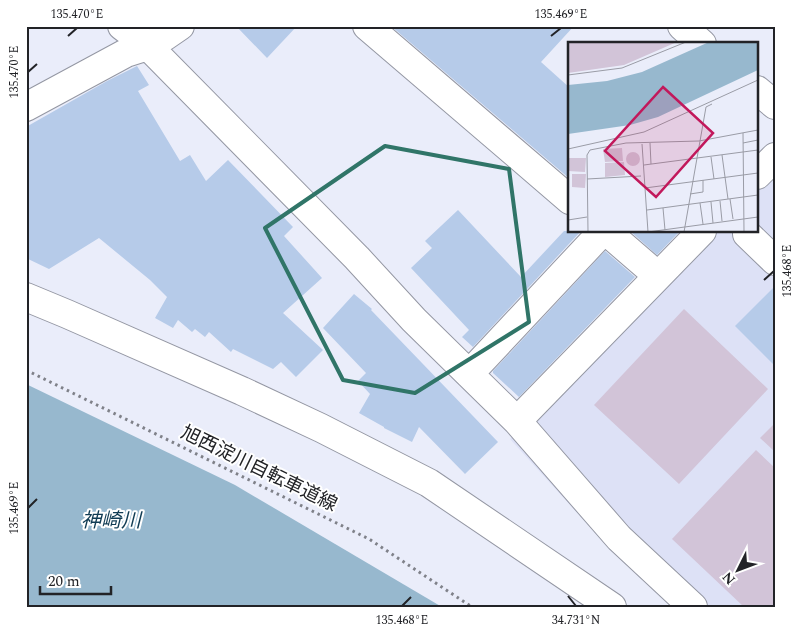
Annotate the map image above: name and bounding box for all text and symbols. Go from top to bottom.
text: 135.470°E [51,5,103,24]
text: 135.469°E [535,5,587,24]
inset map [568,42,758,232]
text: 135.470°E [5,46,24,98]
text: 135.468°E [778,245,797,297]
street label: 旭西淀川自転車道線 [176,418,342,520]
text: 135.469°E [5,482,24,534]
water label: 神崎川 [81,506,143,536]
north arrow [714,546,764,596]
scale bar [40,563,111,595]
text: N [717,567,740,590]
text: 20 m [48,570,80,593]
text: 135.468°E [376,611,428,630]
text: 34.731°N [552,611,600,630]

